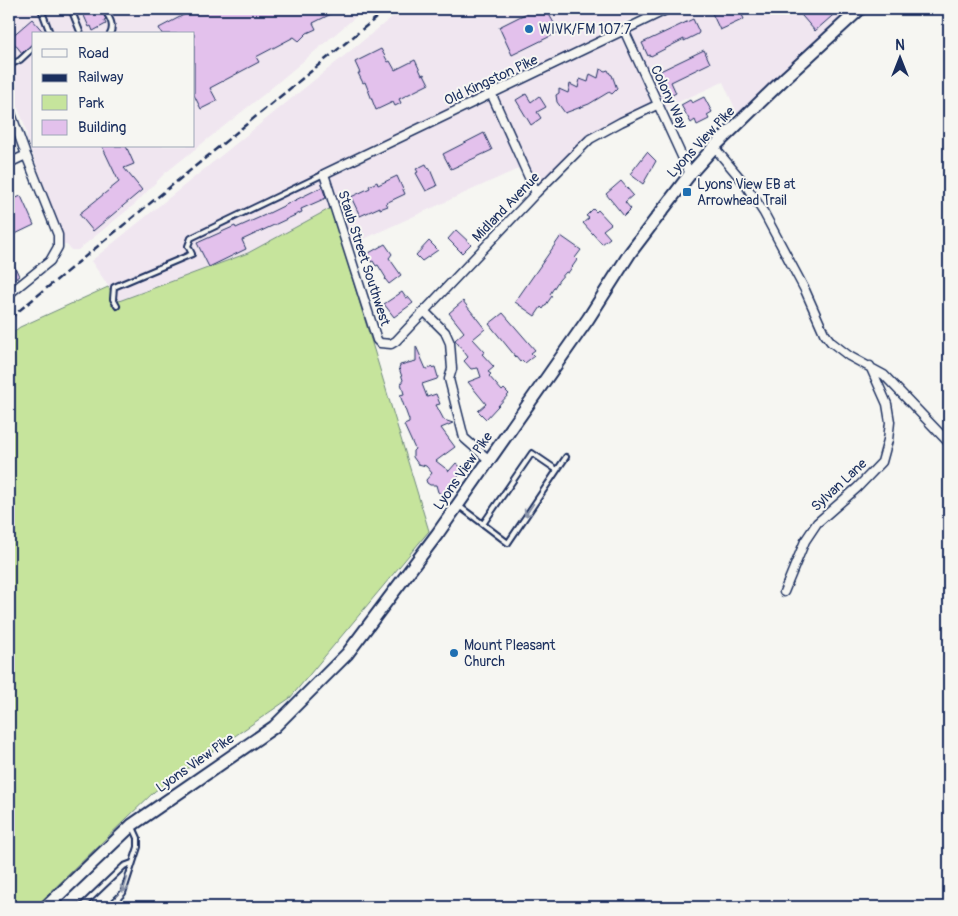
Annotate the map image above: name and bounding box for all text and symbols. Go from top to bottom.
place label: WIVK/FM 107.7 [539,21,632,38]
marker: WIVK/FM 107.7 [523,23,535,35]
legend [32,32,195,148]
north arrow [876,32,926,82]
text: N [895,37,905,54]
text: Road [78,44,109,63]
street label: Old Kingston Pike [442,51,540,109]
street label: Colony Way [647,63,691,131]
text: Railway [78,68,124,87]
text: Park [78,94,105,113]
street label: Lyons View Pike [664,103,738,181]
text: Building [78,118,126,137]
street label: Midland Avenue [469,169,543,245]
place label: Lyons View EB at Arrowhead Trail [697,176,796,209]
marker: Lyons View EB at Arrowhead Trail [681,186,693,198]
street label: Staub Street Southwest [334,188,394,328]
street label: Lyons View Pike [430,429,496,513]
street label: Sylvan Lane [808,455,870,515]
one-way arrow [524,503,534,517]
place label: Mount Pleasant Church [464,637,556,670]
marker: Mount Pleasant Church [448,647,460,659]
street label: Lyons View Pike [153,730,237,796]
one-way arrow [120,877,130,893]

